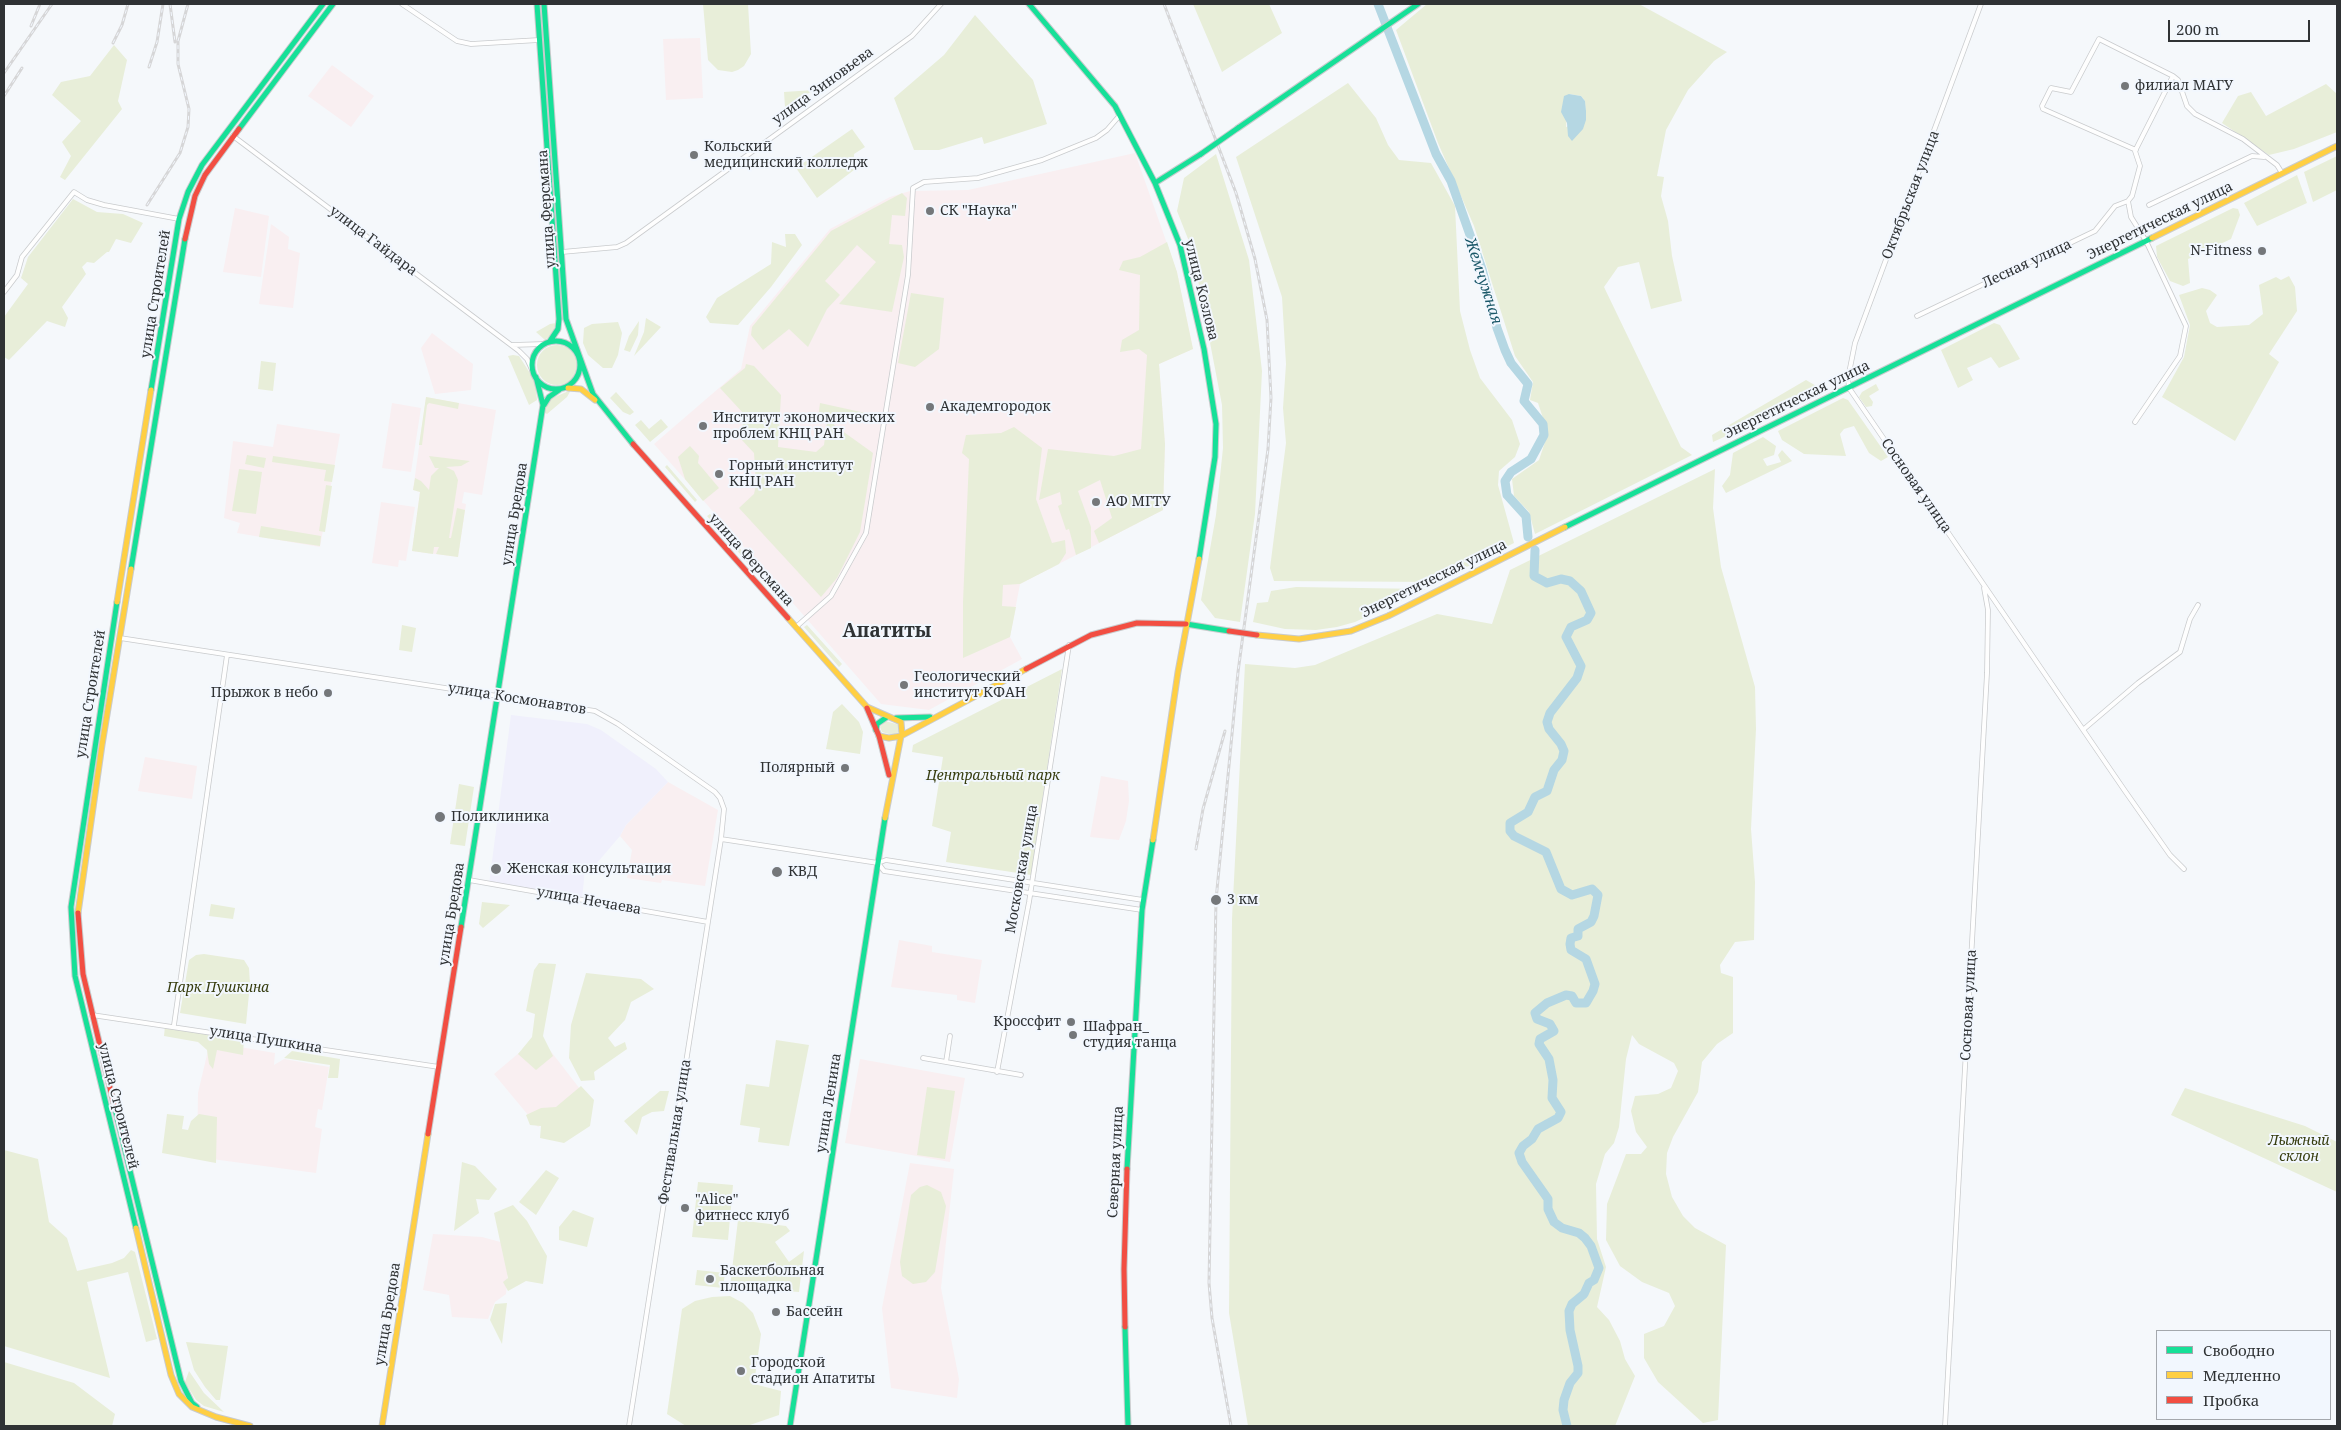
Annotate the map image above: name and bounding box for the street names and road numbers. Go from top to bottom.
street label: улица Зиновьева [769,44,877,128]
street label: Октябрьская улица [1879,128,1943,262]
street label: улица Ферсмана [534,149,560,269]
street label: Энергетическая улица [2084,178,2236,264]
street label: улица Гайдара [326,202,420,280]
street label: улица Строителей [138,229,174,359]
street label: Лесная улица [1980,236,2074,292]
street label: улица Козлова [1180,238,1222,342]
street label: Энергетическая улица [1721,357,1873,443]
street label: Сосновая улица [1877,435,1955,537]
street label: улица Бредова [499,461,531,567]
street label: улица Ферсмана [705,510,797,610]
street label: Энергетическая улица [1358,536,1510,622]
street label: улица Строителей [73,629,109,759]
street label: улица Космонавтов [447,680,587,718]
street label: Московская улица [1002,803,1042,935]
street label: улица Бредова [436,861,468,967]
street label: улица Нечаева [536,884,642,918]
street label: Сосновая улица [1958,949,1980,1061]
street label: улица Пушкина [208,1023,324,1057]
street label: улица Строителей [94,1041,142,1171]
street label: улица Ленина [813,1052,845,1154]
street label: Фестивальная улица [655,1058,695,1206]
street label: Северная улица [1105,1105,1127,1219]
street label: улица Бредова [372,1261,404,1367]

